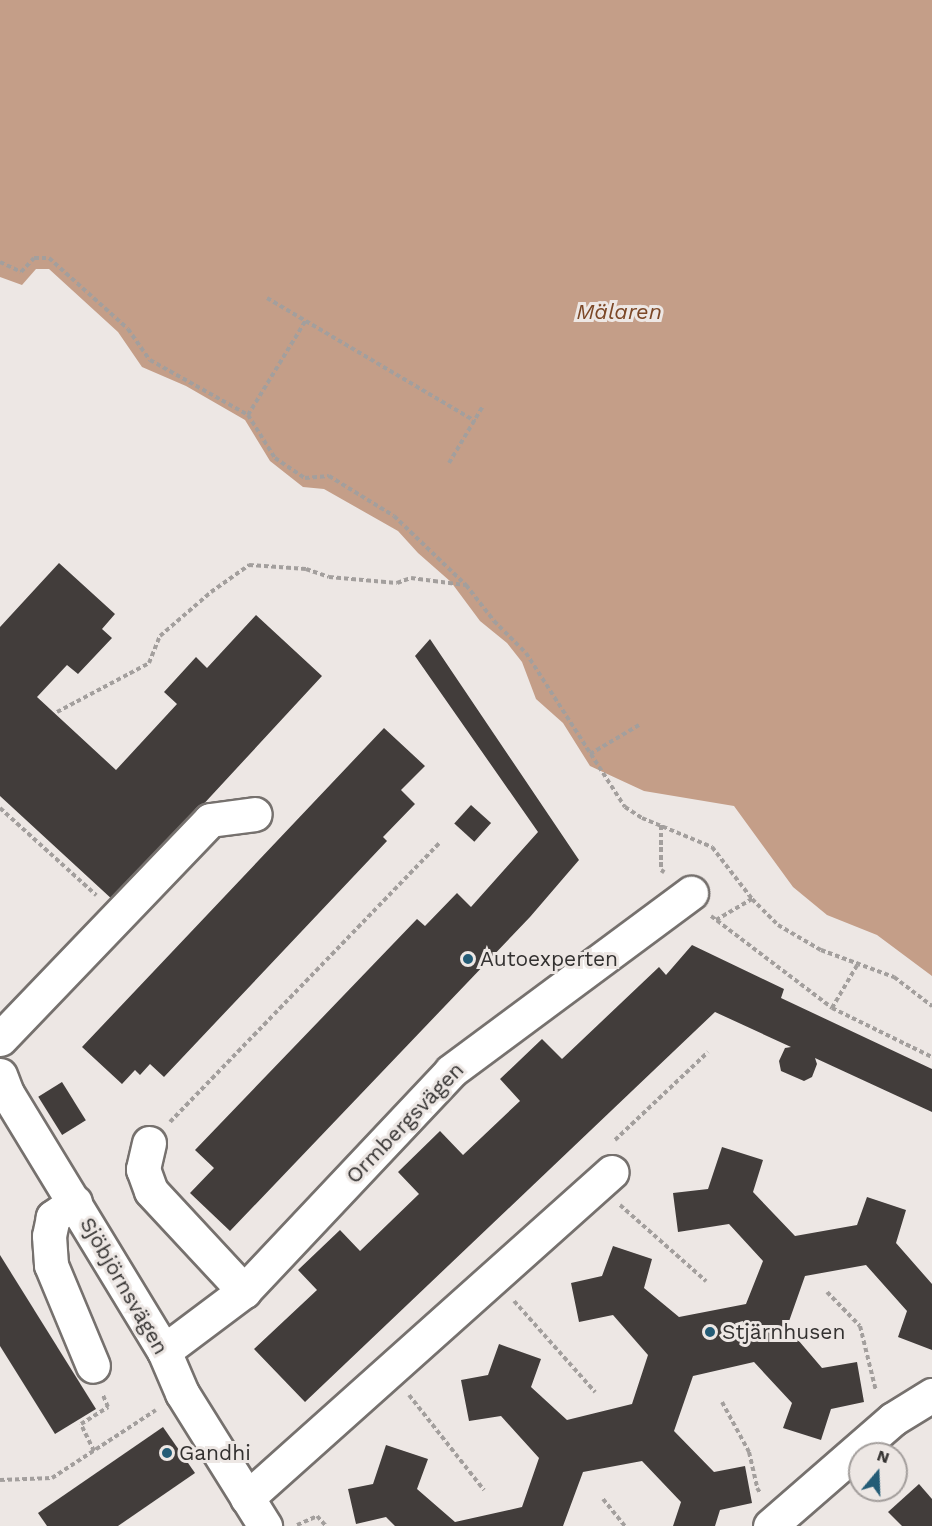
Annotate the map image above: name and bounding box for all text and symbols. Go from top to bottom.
water label: Mälaren [576,299,662,325]
place label: Autoexperten [480,946,618,972]
marker: Autoexperten [461,952,475,966]
street label: Ormbergsvägen [341,1057,469,1189]
street label: Sjöbjörnsvägen [75,1213,173,1359]
place label: Stjärnhusen [722,1319,845,1345]
marker: Stjärnhusen [703,1325,717,1339]
place label: Gandhi [179,1440,251,1466]
north arrow [848,1442,908,1502]
text: N [875,1445,892,1467]
marker: Gandhi [160,1446,174,1460]

